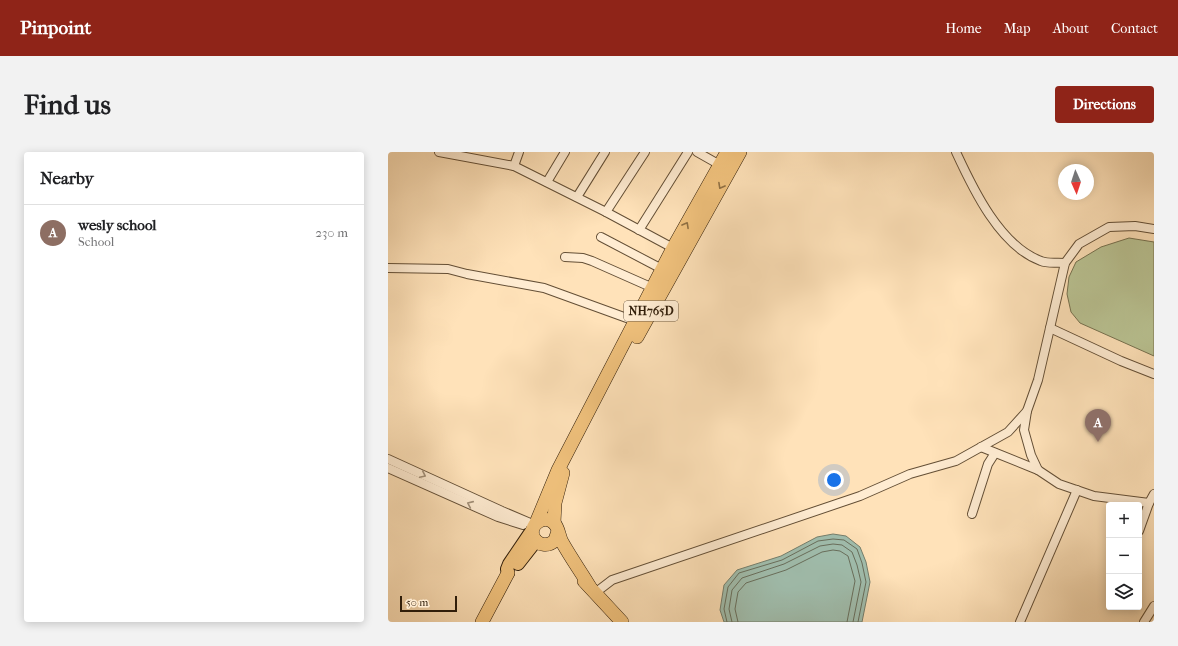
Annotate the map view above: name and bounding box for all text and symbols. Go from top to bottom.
text: Pinpoint [20,17,91,39]
text: Home [945,20,982,37]
text: Map [1004,20,1031,37]
text: About [1053,20,1089,37]
text: Contact [1111,20,1158,37]
button: Directions [1055,86,1154,123]
text: Find us [24,88,111,121]
north arrow [1058,164,1094,200]
text: Nearby [40,168,94,188]
one-way arrow [718,181,725,189]
text: wesly school [78,216,157,234]
one-way arrow [682,222,689,229]
text: A [49,225,57,240]
text: 230 m [315,225,348,240]
text: School [78,234,114,249]
road number: NH765D [624,301,678,321]
pin: A [1085,409,1111,442]
one-way arrow [419,470,427,478]
your location [824,470,844,490]
one-way arrow [467,501,474,509]
map controls [1106,502,1142,610]
button: + [1106,502,1142,538]
button: − [1106,538,1142,574]
button: layers [1106,574,1142,610]
scale bar [400,594,457,613]
text: 50 m [406,596,428,609]

